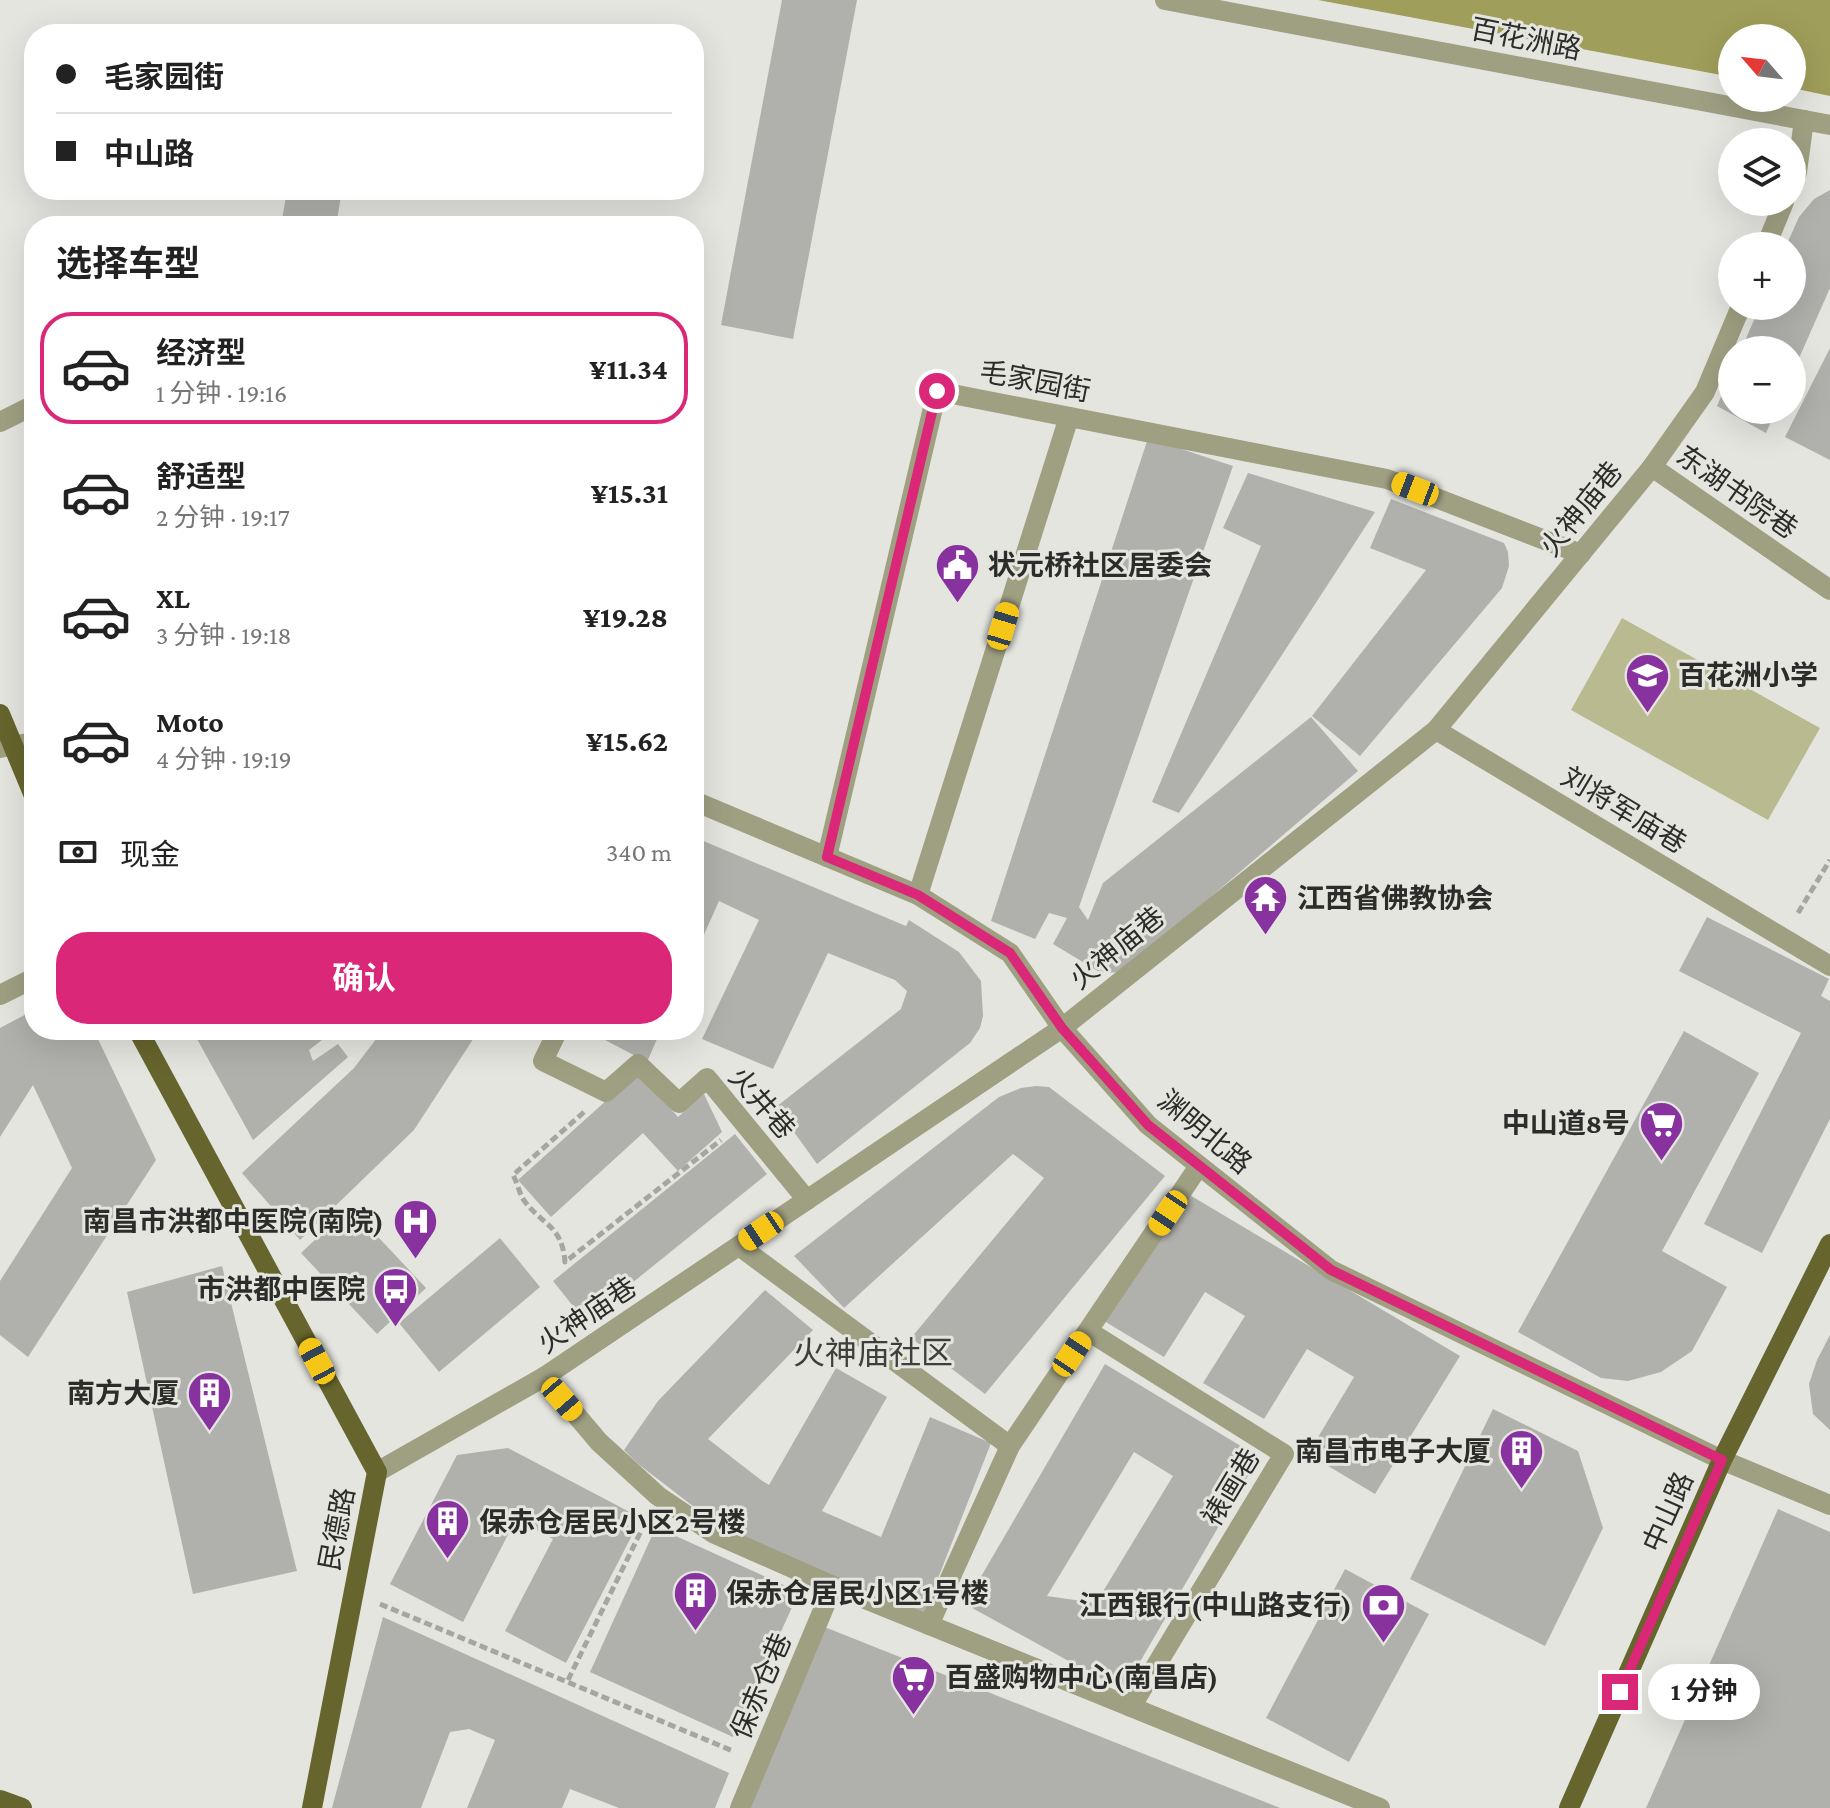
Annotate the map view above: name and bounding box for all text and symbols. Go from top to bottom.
street label: 百花洲路 [1468,13,1584,65]
north arrow [1718,24,1806,112]
map controls [1718,24,1806,424]
text: 毛家园街 [104,60,224,93]
button: layers [1718,128,1806,216]
text: 中山路 [104,137,194,170]
button: + [1718,232,1806,320]
text: 选择车型 [56,244,200,284]
icon: car [60,332,132,404]
text: 经济型 [156,336,246,369]
button: − [1718,336,1806,424]
text: ¥11.34 [589,352,668,385]
street label: 毛家园街 [977,355,1093,407]
route start [919,373,955,409]
text: 1 分钟 · 19:16 [156,379,287,408]
street label: 东湖书院巷 [1671,439,1803,545]
icon: car [60,456,132,528]
street label: 火神庙巷 [1534,456,1628,562]
text: 舒适型 [156,460,246,493]
car [1388,469,1442,509]
text: ¥15.31 [591,476,668,509]
text: 2 分钟 · 19:17 [156,503,290,532]
public building icon: 状元桥社区居委会 [933,541,981,604]
place label: 状元桥社区居委会 [988,550,1212,581]
icon: car [60,580,132,652]
text: XL [156,581,190,614]
text: ¥19.28 [583,600,668,633]
car [985,600,1021,652]
text: 3 分钟 · 19:18 [156,621,292,650]
school or university icon: 百花洲小学 [1623,651,1671,714]
place label: 百花洲小学 [1678,660,1818,691]
icon: car [60,704,132,776]
text: Moto [156,705,224,738]
text: ¥15.62 [586,724,668,757]
text: 4 分钟 · 19:19 [156,745,292,774]
street label: 刘将军庙巷 [1556,761,1692,859]
icon: cash [56,830,100,874]
text: 现金 [120,838,180,871]
text: 340 m [606,838,672,867]
temple icon: 江西省佛教协会 [1242,874,1290,937]
place label: 江西省佛教协会 [1297,883,1493,914]
street label: 火神庙巷 [1064,901,1170,995]
button: 确认 [56,932,672,1024]
street label: 火井巷 [723,1061,801,1145]
street label: 渊明北路 [1152,1084,1258,1180]
supermarket icon: 中山道8号 [1637,1099,1685,1162]
place label: 中山道8号 [1502,1108,1630,1139]
car [1145,1186,1191,1240]
hospital icon: 南昌市洪都中医院(南院) [391,1197,439,1260]
place label: 南昌市洪都中医院(南院) [83,1206,384,1238]
car [734,1208,788,1254]
bus stop icon: 市洪都中医院 [372,1265,420,1328]
street label: 火神庙巷 [532,1271,642,1359]
place label: 市洪都中医院 [197,1274,365,1305]
car [1049,1327,1095,1381]
car [295,1334,339,1388]
district label: 火神庙社区 [793,1335,953,1371]
building icon: 南方大厦 [186,1369,234,1432]
car [537,1373,587,1425]
place label: 南方大厦 [67,1378,179,1409]
building icon: 南昌市电子大厦 [1498,1427,1546,1490]
place label: 南昌市电子大厦 [1295,1436,1491,1467]
street label: 裱画巷 [1196,1443,1266,1531]
street label: 中山路 [1637,1467,1699,1557]
street label: 民德路 [314,1485,360,1573]
building icon: 保赤仓居民小区2号楼 [424,1498,472,1561]
place label: 保赤仓居民小区2号楼 [479,1507,745,1538]
building icon: 保赤仓居民小区1号楼 [671,1569,719,1632]
place label: 保赤仓居民小区1号楼 [726,1578,988,1609]
bank icon: 江西银行(中山路支行) [1359,1581,1407,1644]
place label: 江西银行(中山路支行) [1079,1590,1352,1622]
street label: 保赤仓巷 [725,1628,797,1744]
supermarket icon: 百盛购物中心(南昌店) [890,1653,938,1716]
place label: 百盛购物中心(南昌店) [945,1662,1218,1694]
callout: 1 分钟 [1648,1664,1760,1720]
route end [1602,1674,1638,1710]
text: 1 分钟 [1671,1677,1737,1706]

